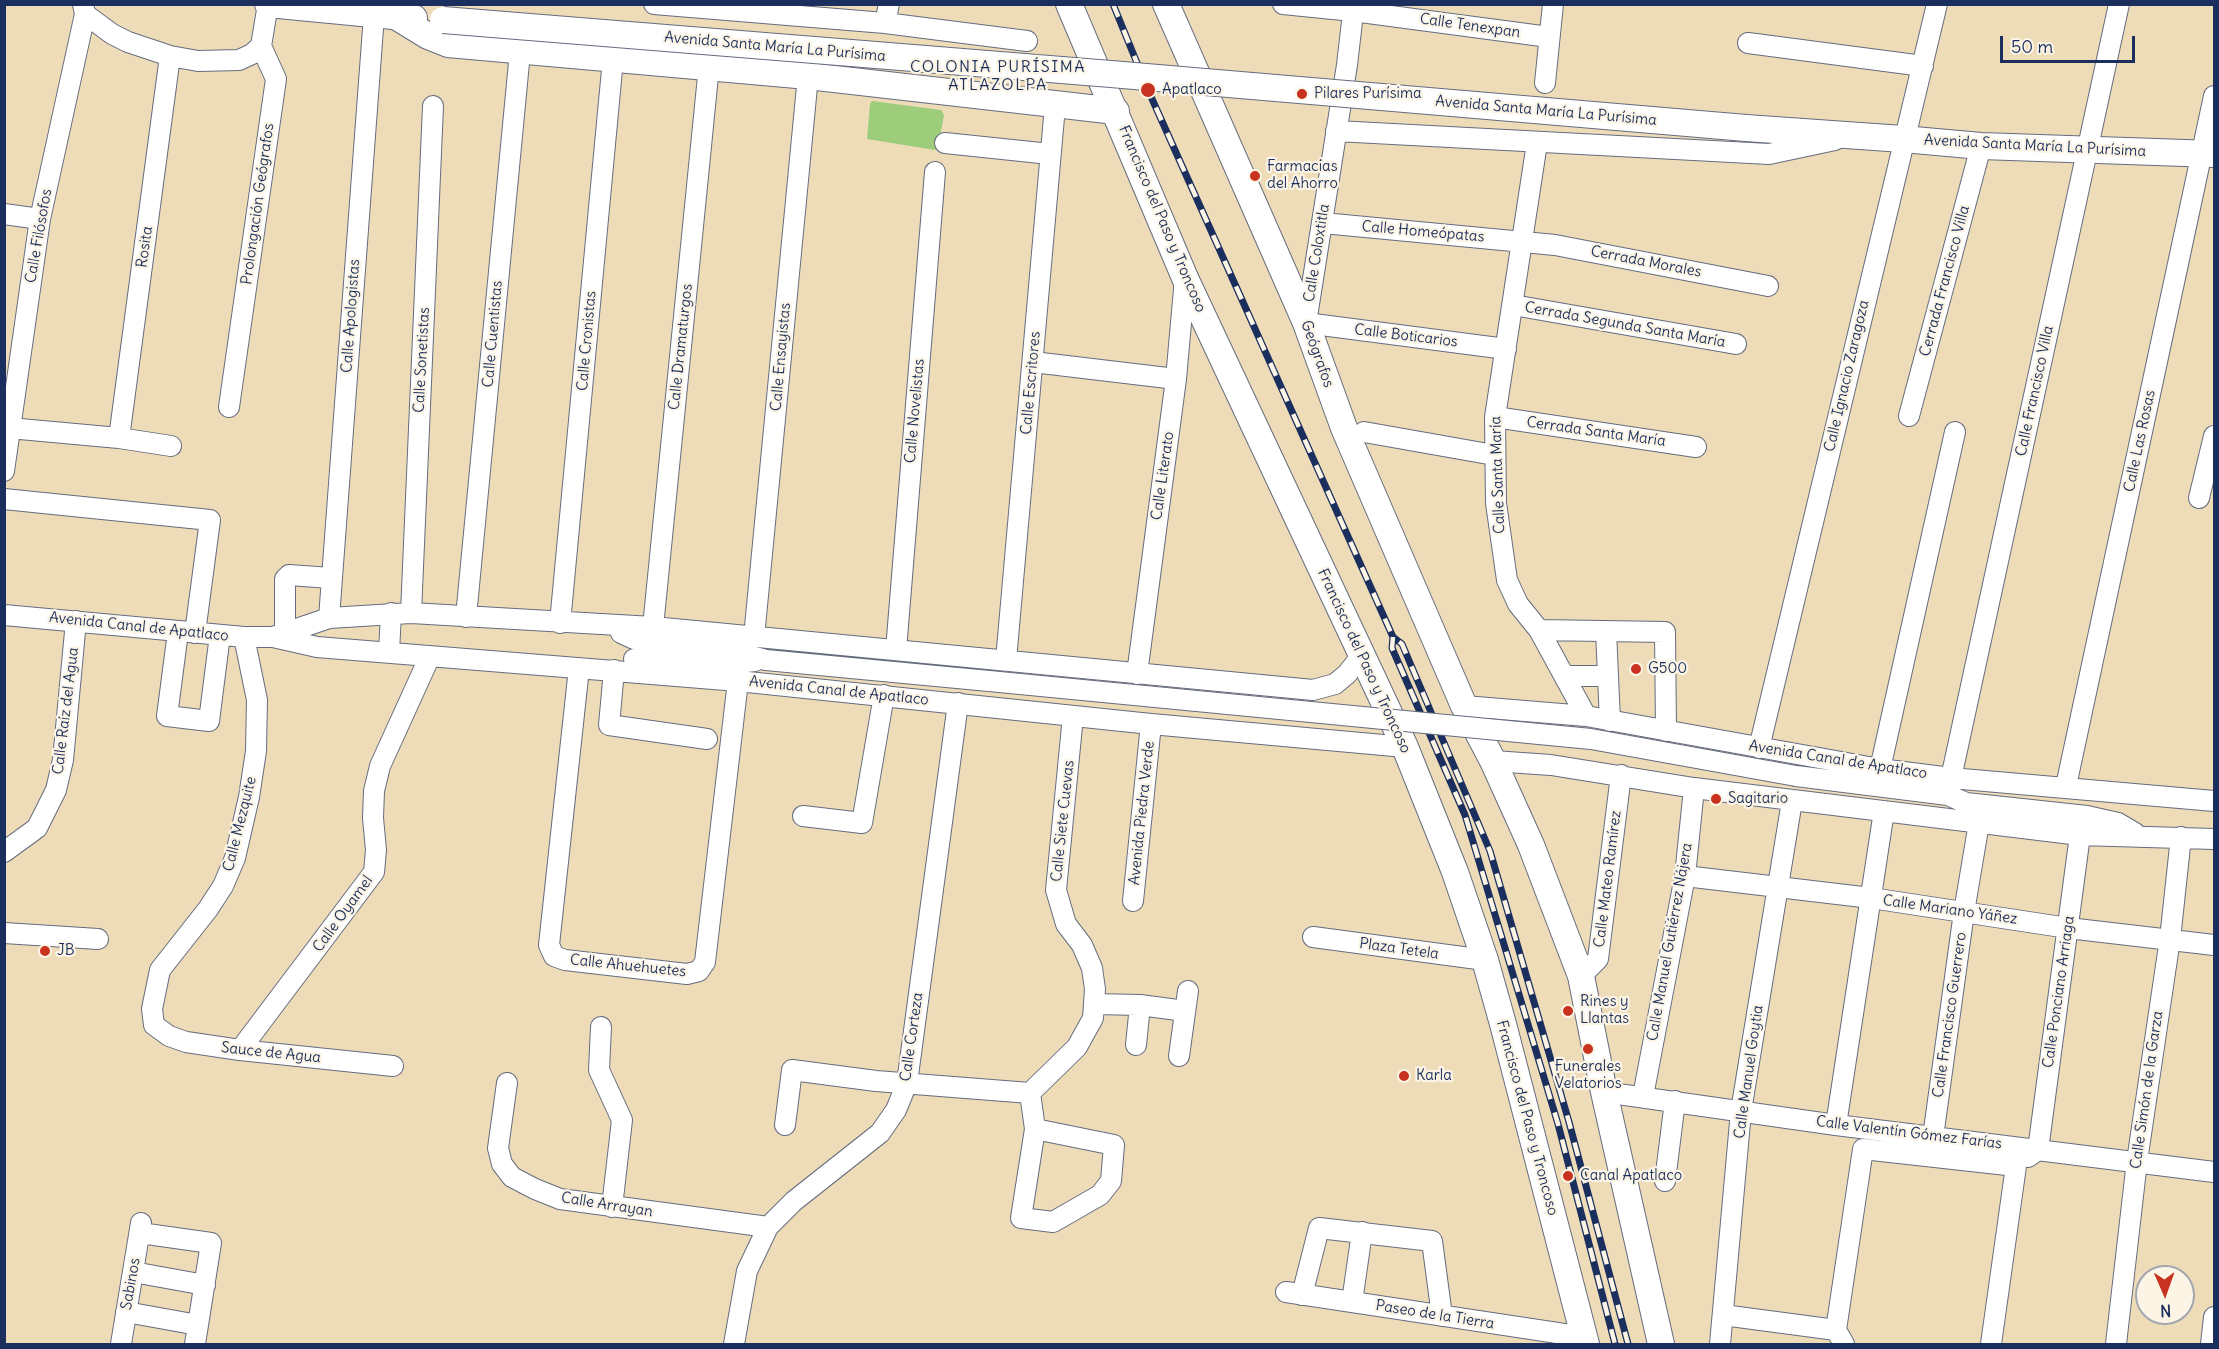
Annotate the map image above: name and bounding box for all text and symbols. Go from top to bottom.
street label: Calle Tenexpan [1418,10,1522,42]
scale bar [2003,24,2138,62]
street label: Avenida Santa María La Purísima [664,28,886,66]
text: 50 m [2011,35,2053,58]
district label: COLONIA PURÍSIMA ATLAZOLPA [910,57,1086,95]
marker: Apatlaco [1139,81,1157,99]
place label: Apatlaco [1162,81,1222,99]
place label: Pilares Purísima [1314,85,1422,103]
marker: Pilares Purísima [1295,87,1309,101]
street label: Avenida Santa María La Purísima [1435,92,1657,130]
street label: Prolongación Geógrafos [238,122,278,286]
street label: Francisco del Paso y Troncoso [1114,123,1210,315]
street label: Avenida Santa María La Purísima [1924,131,2146,161]
place label: Farmacias del Ahorro [1267,158,1338,193]
marker: Farmacias del Ahorro [1248,169,1262,183]
street label: Calle Filósofos [22,187,56,285]
street label: Calle Coloxtitla [1300,203,1334,303]
street label: Cerrada Francisco Villa [1916,204,1974,358]
street label: Calle Homeópatas [1361,218,1485,246]
street label: Rosita [133,225,157,269]
street label: Cerrada Morales [1589,242,1703,282]
street label: Calle Apologistas [338,258,364,374]
street label: Calle Cuentistas [479,280,507,388]
street label: Calle Dramaturgos [665,283,697,411]
street label: Calle Cronistas [574,290,600,392]
street label: Cerrada Segunda Santa María [1523,298,1727,352]
street label: Calle Ignacio Zaragoza [1821,298,1873,454]
street label: Calle Ensayistas [767,302,795,412]
street label: Calle Sonetistas [410,307,434,413]
street label: Geógrafos [1297,318,1337,390]
street label: Calle Boticarios [1353,321,1459,351]
street label: Calle Francisco Villa [2012,324,2058,458]
street label: Calle Escritores [1018,331,1044,435]
street label: Calle Novelistas [901,358,929,464]
street label: Calle Las Rosas [2120,388,2160,494]
street label: Cerrada Santa María [1525,413,1667,451]
street label: Calle Santa María [1487,416,1509,534]
street label: Calle Literato [1148,431,1178,521]
street label: Francisco del Paso y Troncoso [1313,566,1415,756]
street label: Avenida Canal de Apatlaco [48,609,230,645]
street label: Calle Raíz del Agua [49,646,83,776]
place label: G500 [1648,660,1687,678]
marker: G500 [1629,662,1643,676]
street label: Avenida Canal de Apatlaco [748,673,930,709]
street label: Avenida Canal de Apatlaco [1748,737,1928,783]
street label: Avenida Piedra Verde [1125,740,1159,886]
street label: Calle Siete Cuevas [1048,759,1078,883]
street label: Calle Mezquite [219,775,261,873]
place label: Sagitario [1728,790,1788,808]
marker: Sagitario [1709,792,1723,806]
street label: Calle Mateo Ramírez [1591,810,1625,948]
street label: Calle Manuel Gutiérrez Nájera [1644,841,1696,1043]
street label: Calle Oyamel [309,872,377,956]
street label: Calle Mariano Yáñez [1881,892,2019,928]
street label: Calle Ponciano Arriaga [2039,915,2079,1069]
street label: Calle Francisco Guerrero [1929,931,1971,1099]
street label: Plaza Tetela [1358,935,1440,963]
place label: JB [57,942,75,960]
marker: JB [38,944,52,958]
street label: Calle Ahuehuetes [569,951,687,981]
street label: Calle Corteza [897,991,927,1083]
place label: Rines y Llantas [1580,993,1629,1028]
marker: Rines y Llantas [1561,1004,1575,1018]
street label: Calle Manuel Goytia [1731,1004,1767,1140]
street label: Calle Simón de la Garza [2127,1010,2167,1170]
street label: Francisco del Paso y Troncoso [1492,1018,1562,1218]
street label: Sauce de Agua [220,1039,322,1067]
marker: Funerales Velatorios [1581,1042,1595,1056]
place label: Funerales Velatorios [1554,1058,1622,1093]
place label: Karla [1416,1067,1452,1085]
marker: Karla [1397,1069,1411,1083]
street label: Calle Valentín Gómez Farías [1815,1113,2003,1153]
place label: Canal Apatlaco [1580,1167,1682,1185]
marker: Canal Apatlaco [1561,1169,1575,1183]
street label: Calle Arrayan [560,1189,654,1221]
street label: Sabinos [118,1257,144,1311]
north arrow [2135,1265,2195,1325]
street label: Paseo de la Tierra [1374,1297,1496,1333]
text: N [2160,1301,2171,1321]

